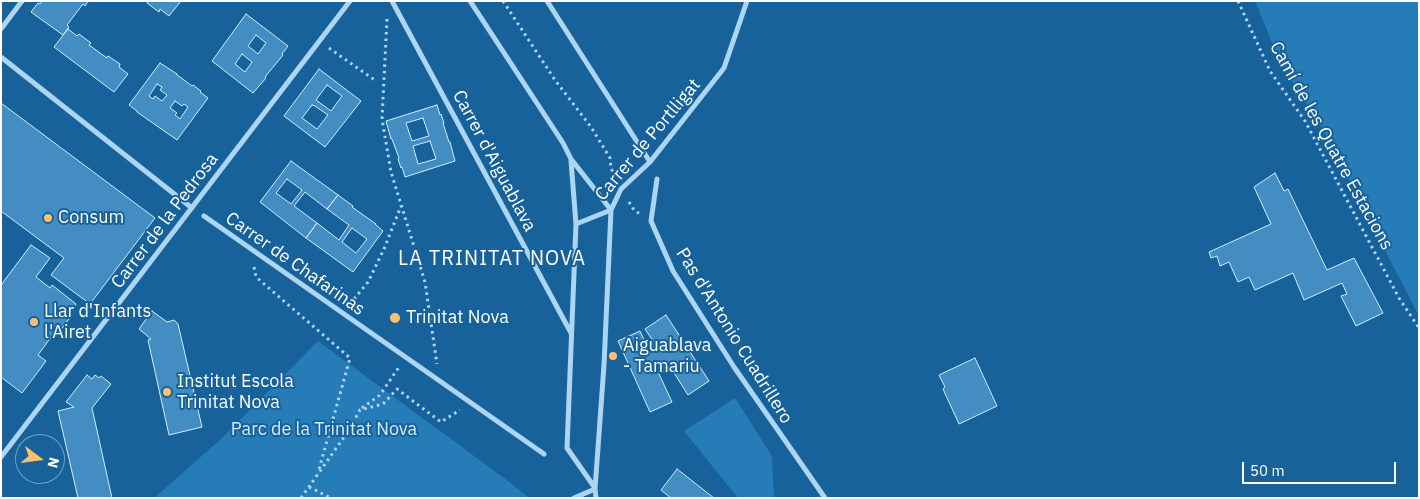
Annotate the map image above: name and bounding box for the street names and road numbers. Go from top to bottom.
street label: Camí de les Quatre Estacions [1265,38,1397,254]
street label: Carrer de Portlligat [591,75,705,205]
street label: Carrer d'Aiguablava [448,87,540,235]
street label: Carrer de la Pedrosa [107,149,223,293]
street label: Carrer de Chafarinas [221,208,369,320]
street label: Pas d'Antonio Cuadrillero [671,244,797,428]

